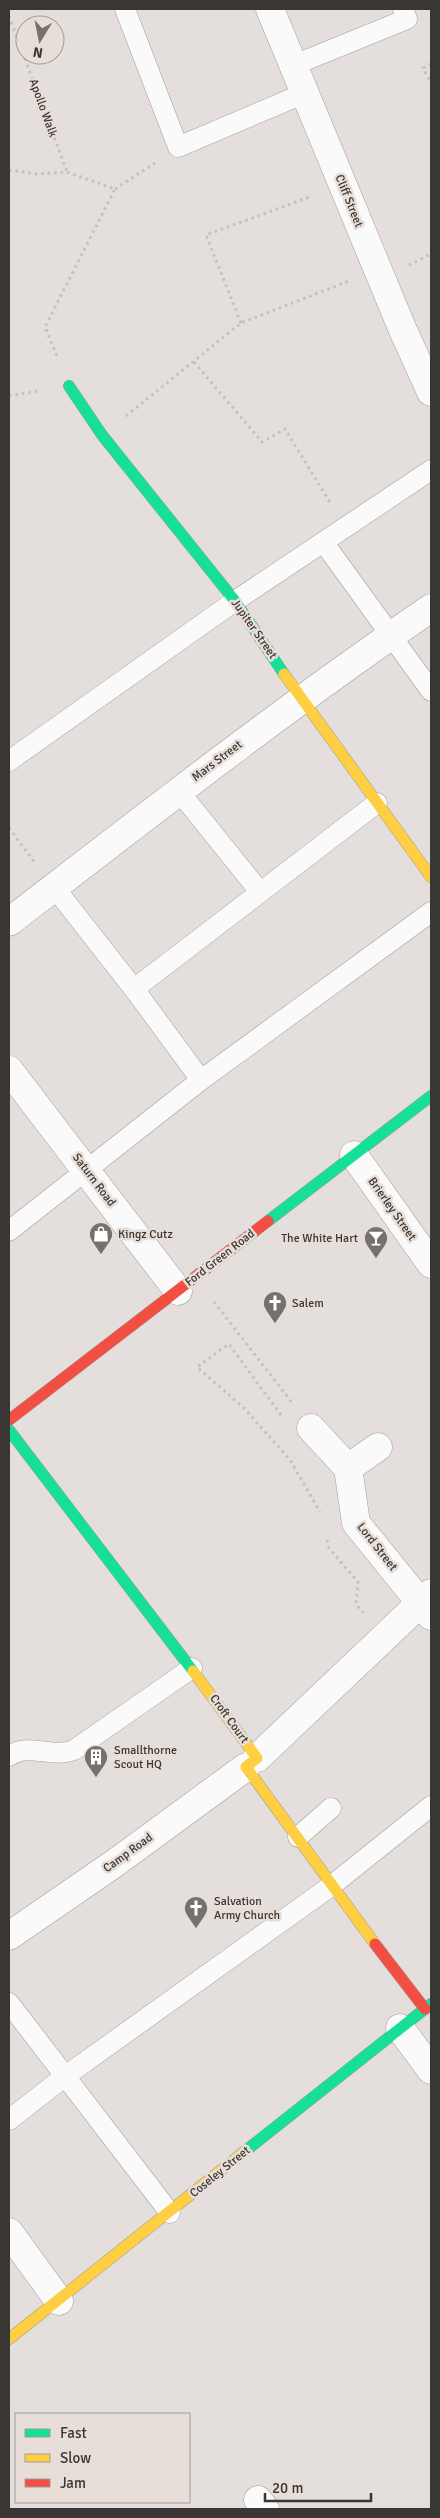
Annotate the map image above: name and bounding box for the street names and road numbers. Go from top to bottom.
street label: Apollo Walk [26,77,60,139]
street label: Cliff Street [332,172,366,230]
street label: Jupiter Street [228,596,280,662]
street label: Mars Street [189,737,245,785]
street label: Saturn Road [69,1150,119,1210]
street label: Brierley Street [365,1174,419,1244]
street label: Ford Green Road [182,1226,258,1290]
street label: Lord Street [354,1520,400,1574]
street label: Croft Court [206,1692,252,1746]
street label: Camp Road [100,1830,156,1876]
street label: Coseley Street [187,2143,253,2201]

